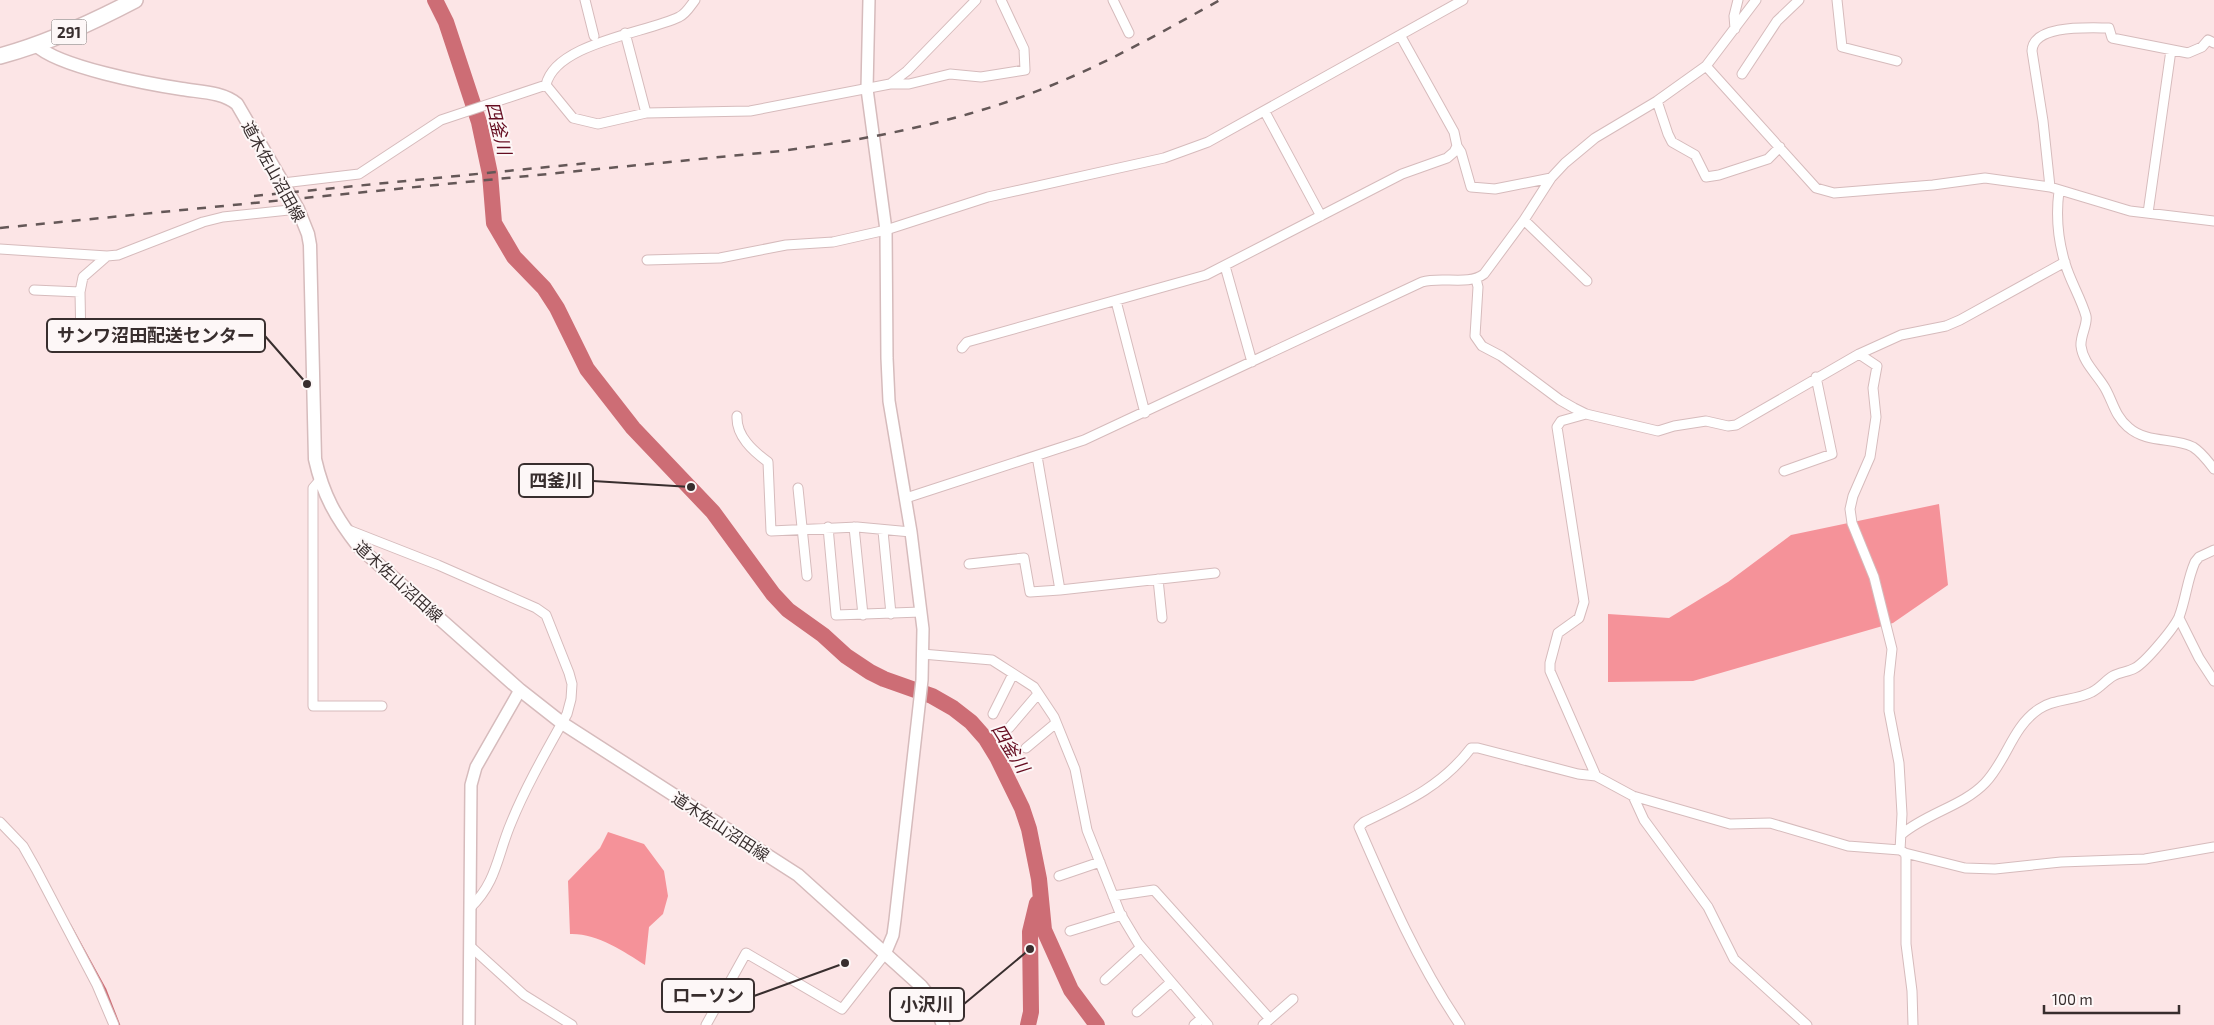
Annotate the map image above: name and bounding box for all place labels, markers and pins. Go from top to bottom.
callout: サンワ沼田配送センター [47,319,265,352]
callout: 四釜川 [519,464,593,497]
callout: ローソン [662,979,754,1012]
callout: 小沢川 [890,988,964,1021]

